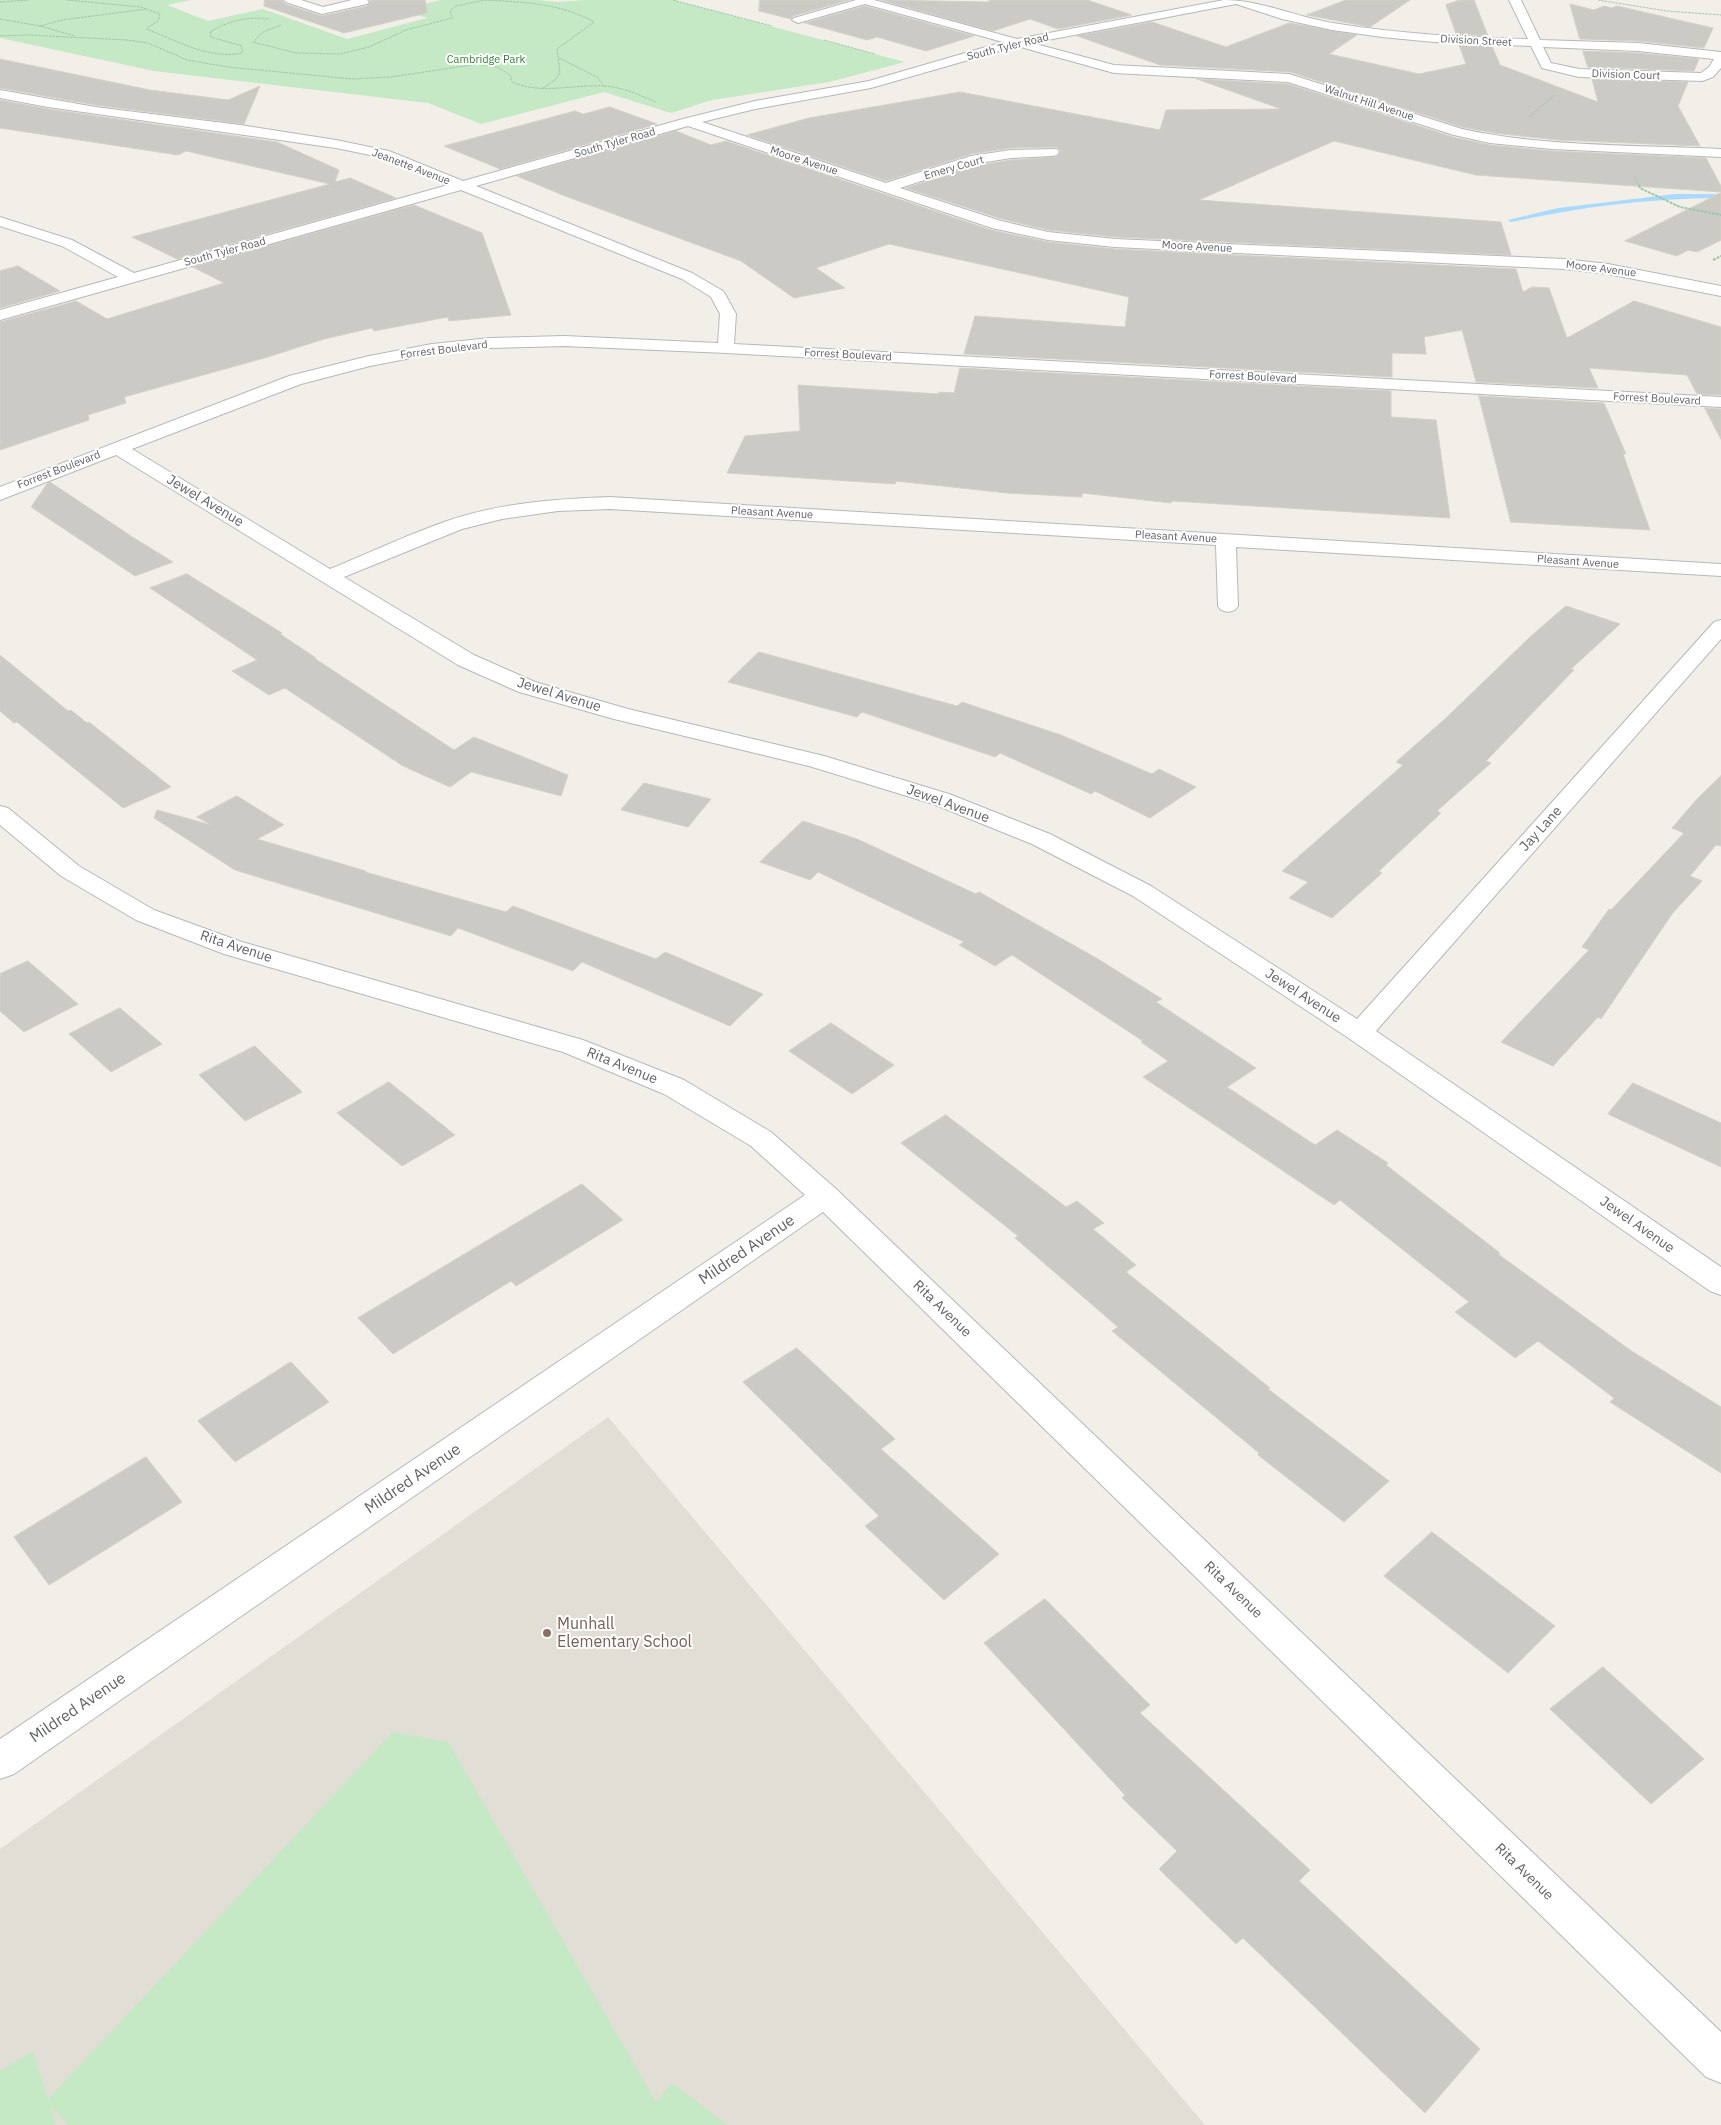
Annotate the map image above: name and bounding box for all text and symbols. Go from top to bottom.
street label: South Tyler Road [966,30,1050,64]
street label: Division Street [1440,33,1512,49]
park label: Cambridge Park [447,53,525,67]
street label: Division Court [1591,67,1661,83]
street label: Walnut Hill Avenue [1323,82,1415,124]
street label: South Tyler Road [573,125,657,161]
street label: Moore Avenue [768,144,840,178]
street label: Jeanette Avenue [370,146,452,188]
street label: Emery Court [923,153,985,183]
street label: South Tyler Road [183,235,267,269]
street label: Moore Avenue [1161,239,1233,255]
street label: Moore Avenue [1565,258,1637,280]
street label: Forrest Boulevard [400,338,488,362]
street label: Forrest Boulevard [804,346,892,364]
street label: Forrest Boulevard [1209,368,1297,386]
street label: Forrest Boulevard [1613,390,1701,408]
street label: Forrest Boulevard [16,448,102,492]
street label: Jewel Avenue [163,471,247,531]
street label: Pleasant Avenue [731,504,813,522]
street label: Pleasant Avenue [1135,528,1217,546]
street label: Pleasant Avenue [1537,553,1619,571]
street label: Jewel Avenue [515,674,603,716]
street label: Jewel Avenue [904,781,992,827]
street label: Jay Lane [1516,803,1566,855]
street label: Rita Avenue [198,927,274,967]
street label: Jewel Avenue [1262,965,1344,1027]
street label: Rita Avenue [584,1044,660,1088]
street label: Jewel Avenue [1597,1193,1677,1257]
street label: Mildred Avenue [695,1211,799,1289]
street label: Rita Avenue [909,1277,975,1341]
street label: Mildred Avenue [361,1440,465,1518]
street label: Rita Avenue [1200,1558,1266,1622]
place label: Munhall Elementary School [557,1614,692,1652]
marker: Munhall Elementary School [541,1627,553,1639]
street label: Mildred Avenue [26,1669,130,1747]
street label: Rita Avenue [1491,1840,1557,1904]

